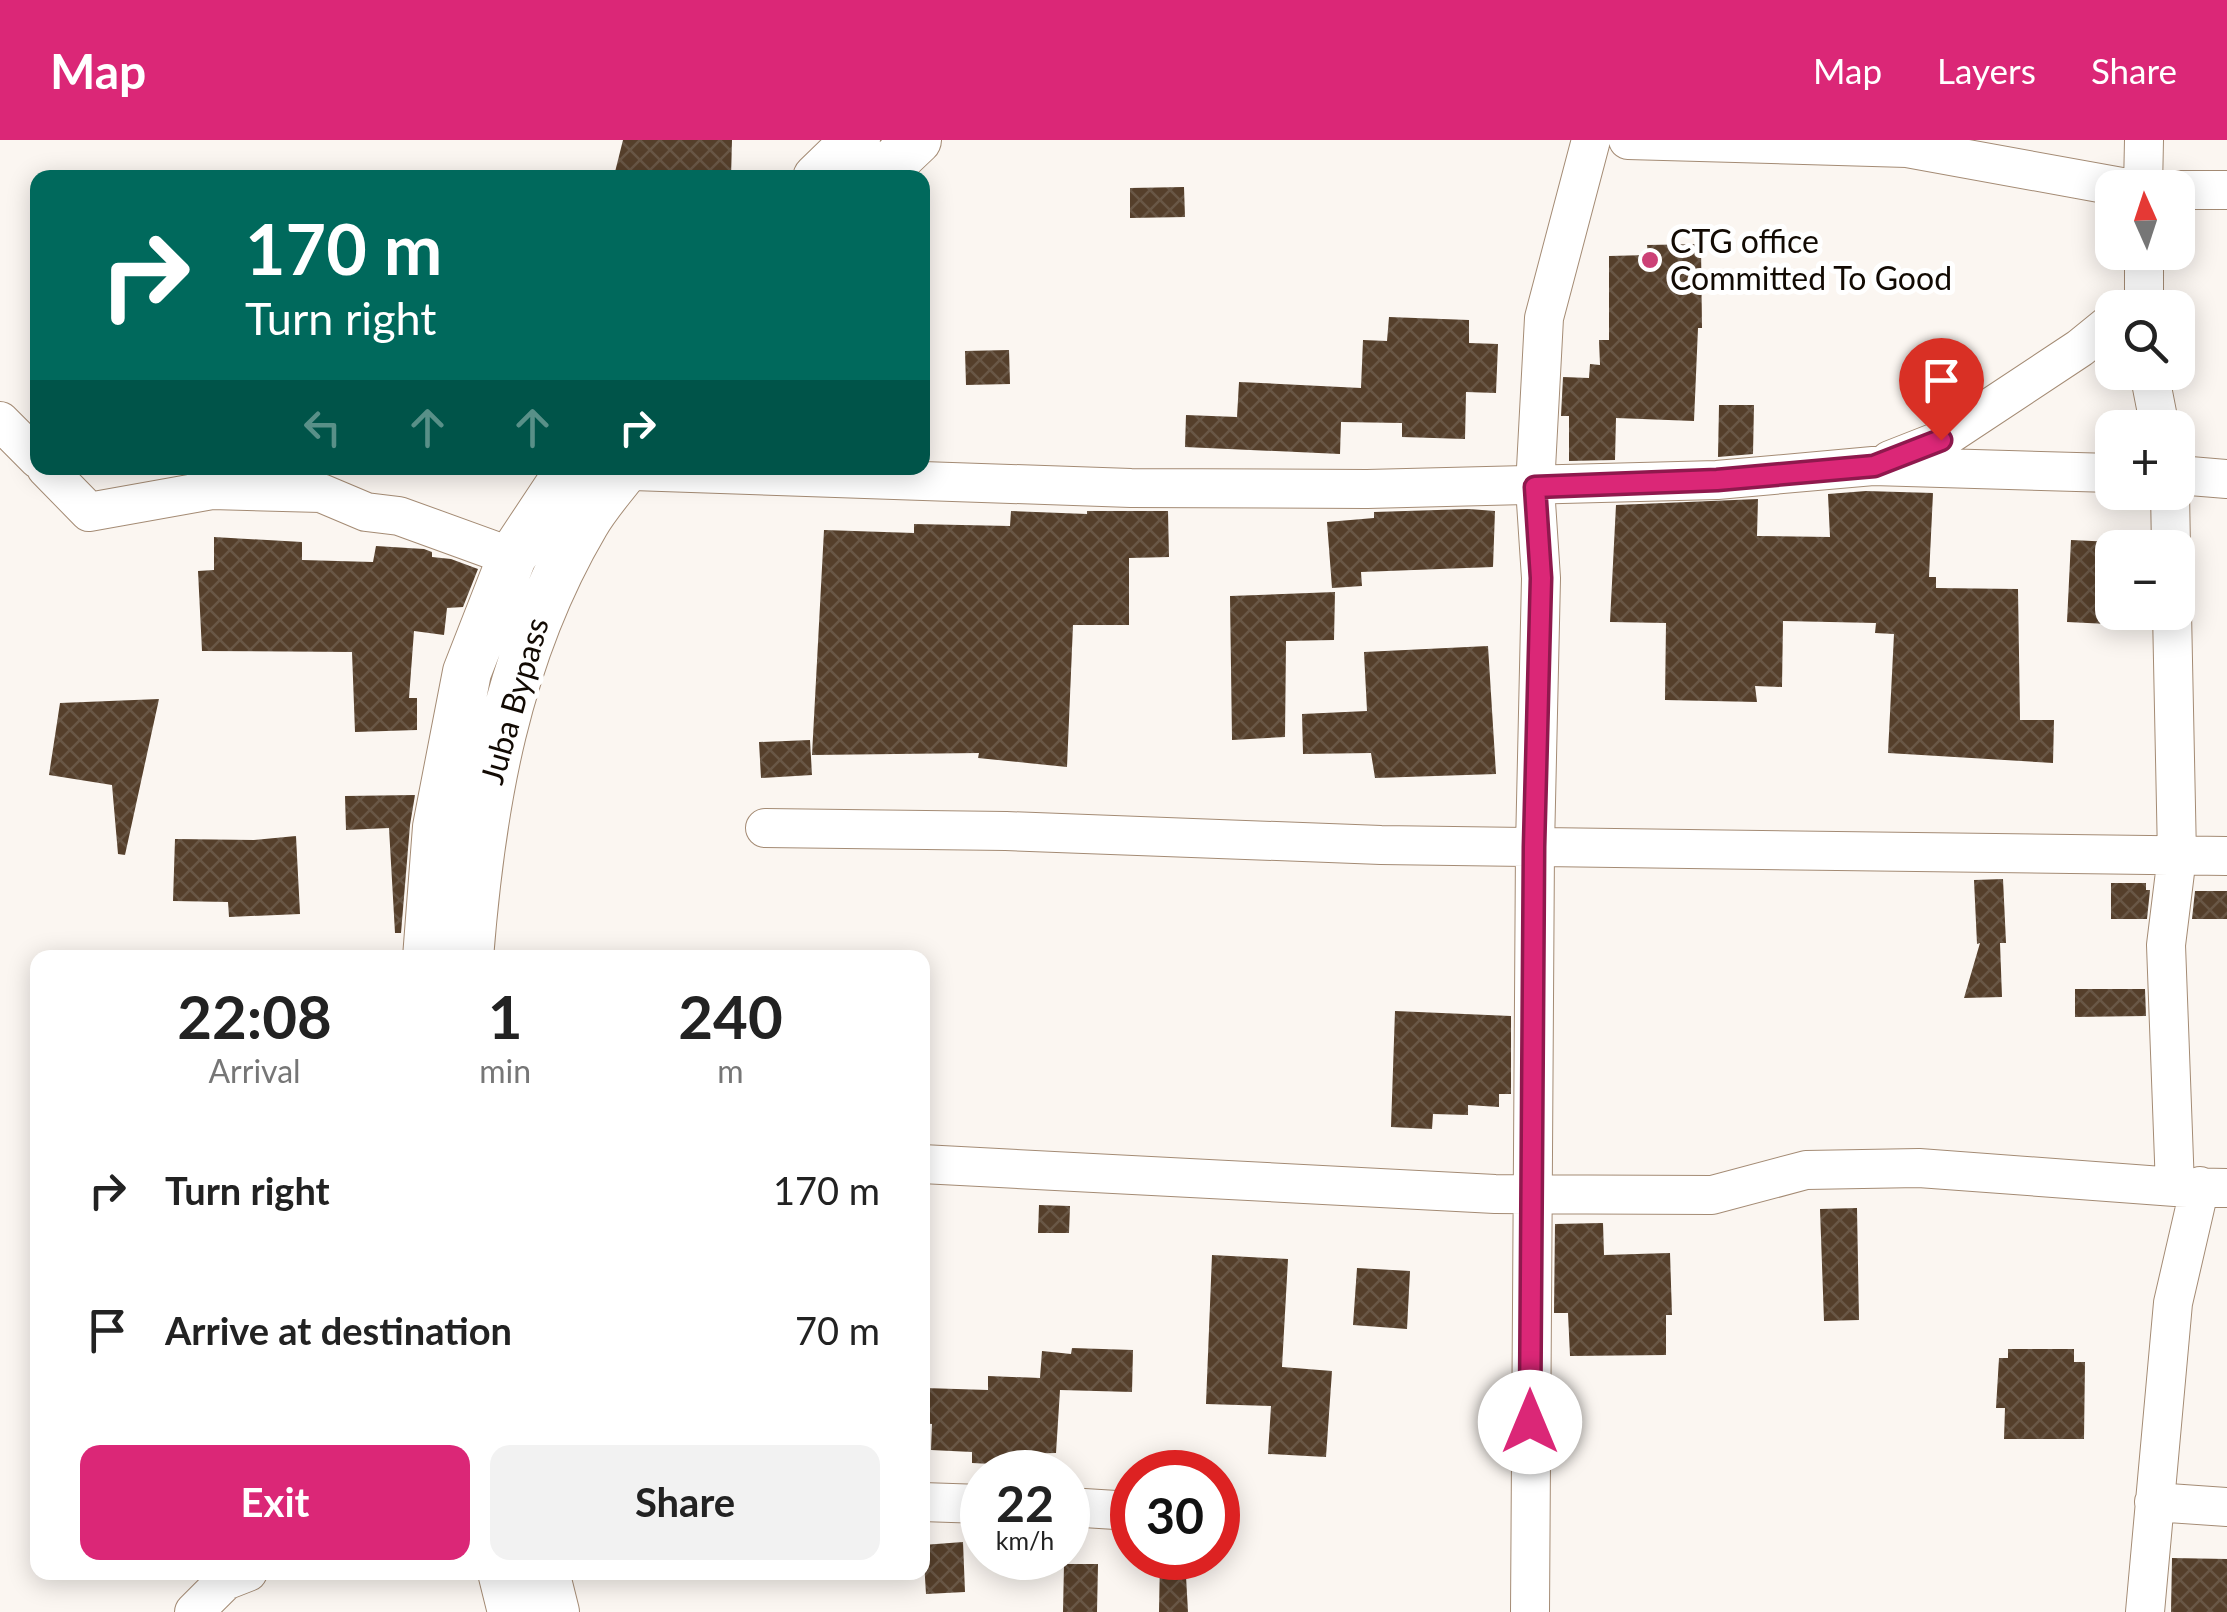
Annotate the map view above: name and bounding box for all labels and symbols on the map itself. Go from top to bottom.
north arrow [2095,170,2195,270]
place label: CTG office Committed To Good [1670,221,1952,297]
marker: CTG office Committed To Good [1639,249,1661,271]
pin [1899,338,1984,441]
street label: Juba Bypass [471,613,556,788]
position arrow [1478,1370,1582,1474]
speed limit sign: 30 [1110,1450,1240,1580]

